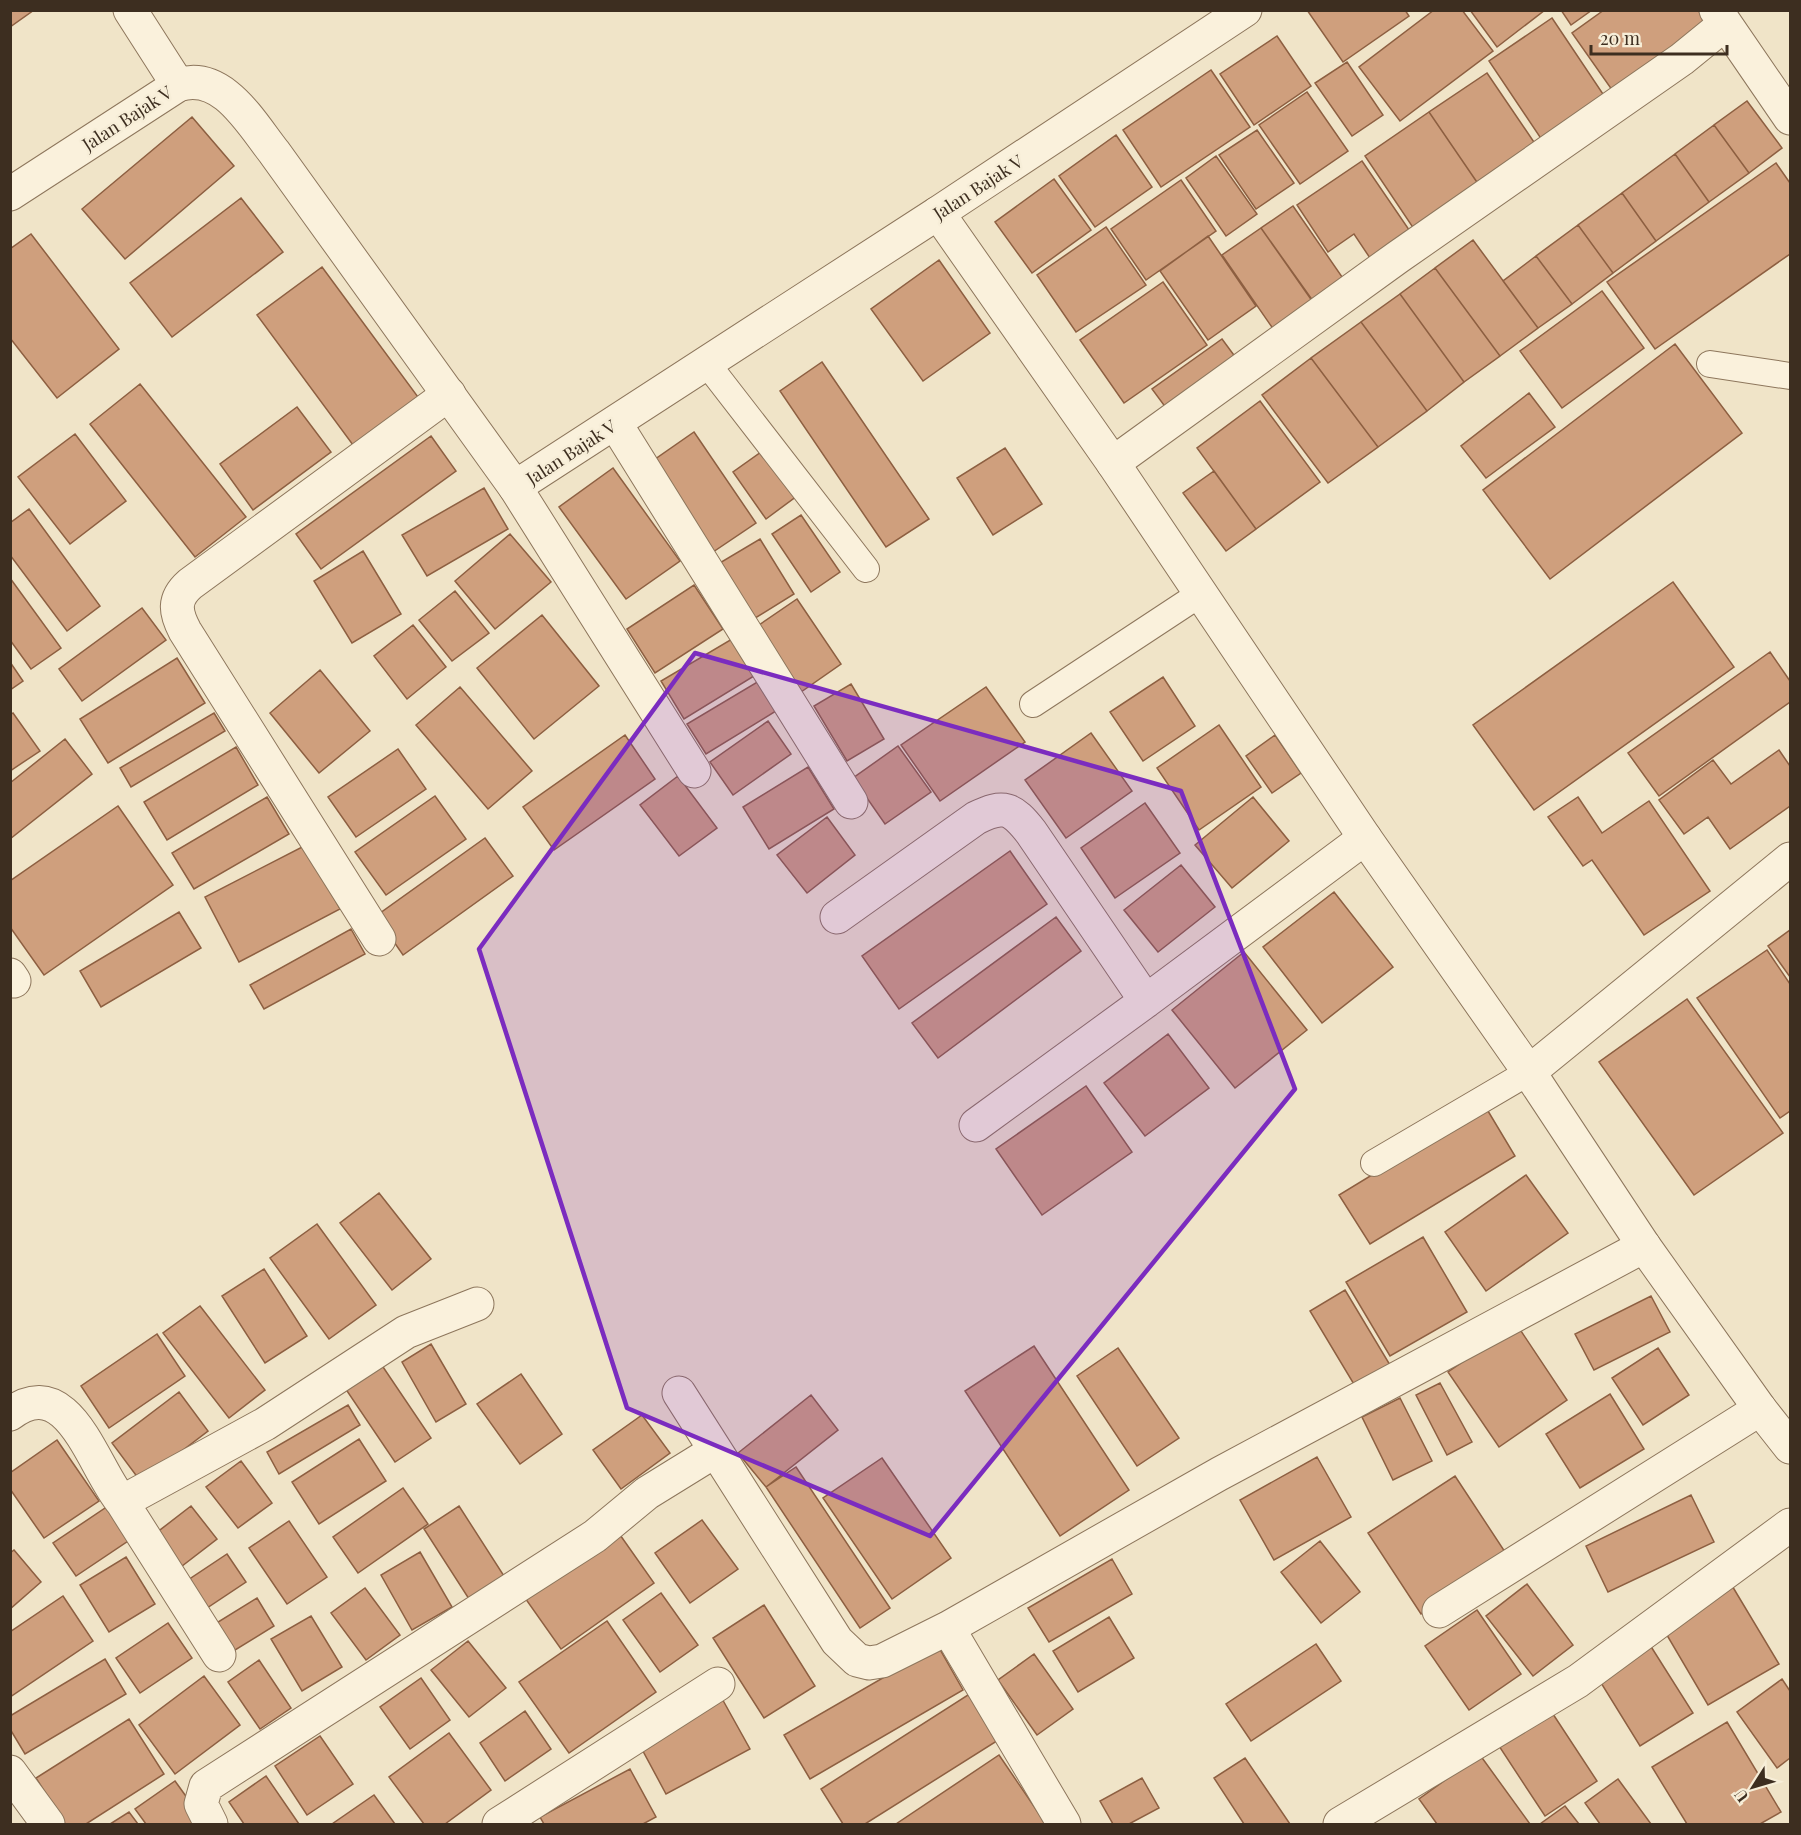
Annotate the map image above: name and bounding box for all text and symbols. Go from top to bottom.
scale bar [1591,18,1728,56]
text: 20 m [1600,26,1640,50]
street label: Jalan Bajak V [77,80,177,157]
street label: Jalan Bajak V [928,149,1028,226]
street label: Jalan Bajak V [521,414,621,491]
north arrow [1723,1757,1783,1817]
text: U [1729,1786,1752,1807]

